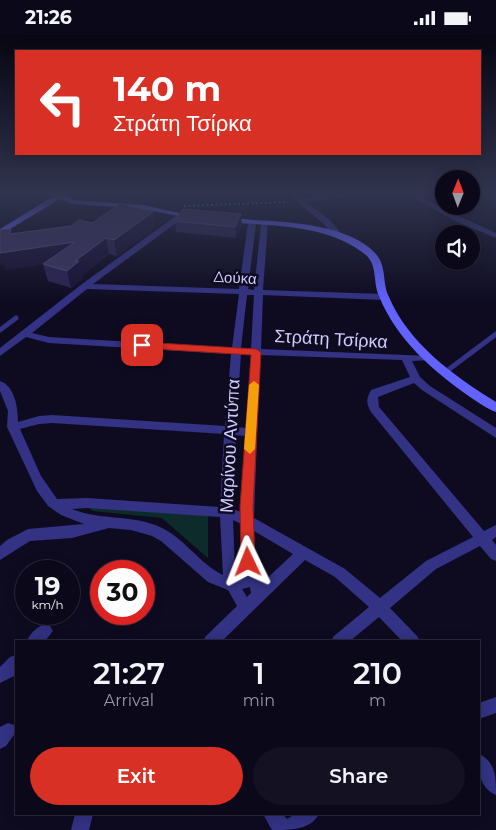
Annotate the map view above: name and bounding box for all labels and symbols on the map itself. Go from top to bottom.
north arrow [435,170,480,215]
street label: Δούκα [213,267,257,288]
pin [121,324,163,366]
street label: Στράτη Τσίρκα [274,325,388,353]
street label: Μαρίνου Αντύπα [216,378,244,514]
position arrow [221,535,273,587]
speed limit sign: 30 [90,560,155,625]

